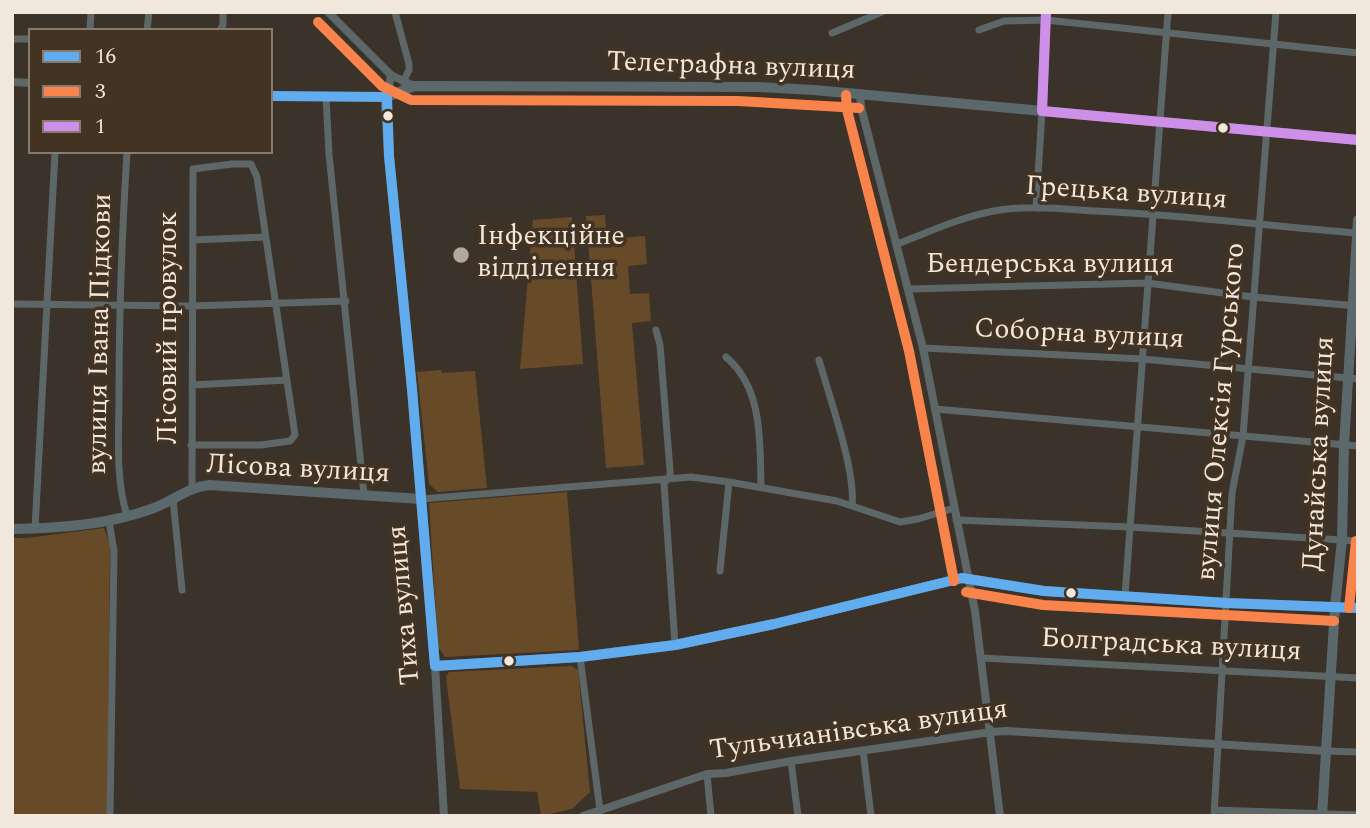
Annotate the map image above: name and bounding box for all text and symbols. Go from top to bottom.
legend [28,28,273,154]
text: 16 [95,41,116,73]
street label: Телеграфна вулиця [606,47,856,89]
text: 3 [95,76,106,108]
unlabelled marker [381,109,395,123]
text: 1 [95,111,106,143]
unlabelled marker [1216,121,1230,135]
street label: Грецька вулиця [1024,171,1228,219]
street label: вулиця Івана Підкови [83,193,121,475]
street label: Лісовий провулок [154,211,188,445]
place label: Інфекційне відділення [477,222,625,288]
street label: вулиця Олексія Гурського [1191,242,1255,582]
marker: Інфекційне відділення [451,245,471,265]
street label: Бендерська вулиця [926,250,1174,284]
street label: Соборна вулиця [973,314,1185,358]
street label: Дунайська вулиця [1298,336,1344,572]
street label: Лісова вулиця [205,449,391,493]
street label: Тиха вулиця [382,524,430,686]
unlabelled marker [1064,586,1078,600]
street label: Болградська вулиця [1040,623,1302,671]
unlabelled marker [502,654,516,668]
street label: Тульчианівська вулиця [708,694,1010,770]

